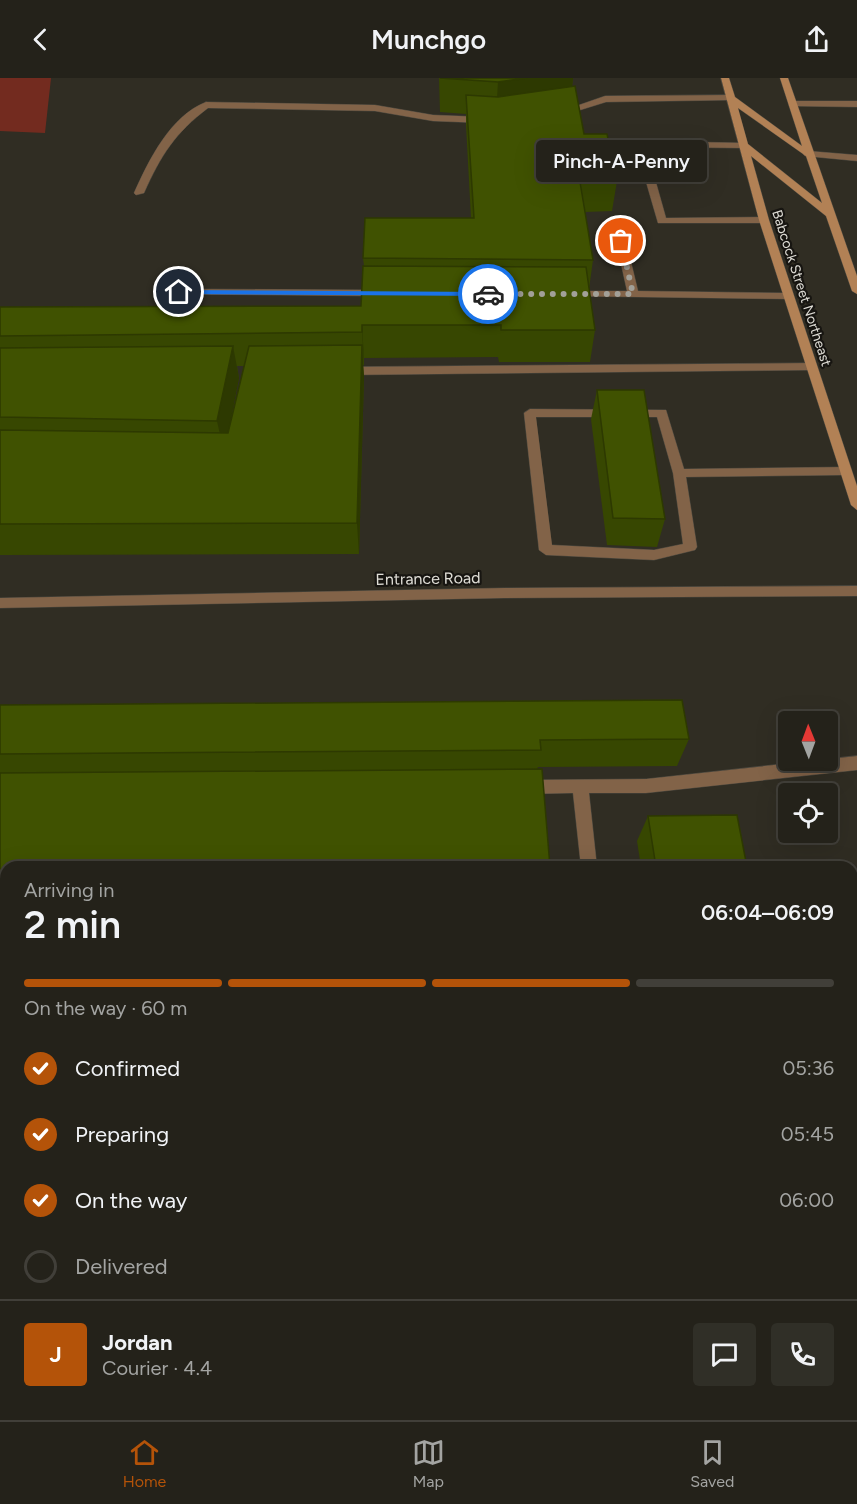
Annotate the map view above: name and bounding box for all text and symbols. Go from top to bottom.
icon: back [24,23,57,56]
text: Munchgo [371,23,486,56]
icon: share [800,23,833,56]
callout: Pinch-A-Penny [536,139,706,181]
text: Pinch-A-Penny [553,149,690,173]
street label: Babcock Street Northeast [768,208,835,369]
pin [595,215,646,266]
icon: bag [604,224,637,257]
courier [458,264,518,324]
pin [153,266,204,317]
icon: home [162,275,195,308]
icon: car [472,278,505,311]
street label: Entrance Road [375,568,481,589]
north arrow [778,711,838,771]
map controls [778,711,838,843]
button: locate [778,783,838,843]
text: Arriving in [24,878,114,902]
text: 06:04–06:09 [701,899,834,926]
text: 2 min [24,901,121,948]
text: On the way · 60 m [24,996,187,1020]
icon: check [24,1052,57,1085]
text: Confirmed [75,1055,180,1082]
text: 05:36 [782,1056,834,1080]
icon: check [24,1118,57,1151]
text: Preparing [75,1121,169,1148]
text: 05:45 [781,1122,834,1146]
icon: check [24,1184,57,1217]
text: On the way [75,1187,187,1214]
text: 06:00 [779,1188,834,1212]
text: Delivered [75,1253,168,1280]
button: chat [693,1323,756,1386]
button: phone [771,1323,834,1386]
text: Jordan [102,1329,173,1356]
text: J [49,1341,62,1368]
text: Courier · 4.4 [102,1356,212,1380]
tab: Home [123,1436,166,1491]
tab: Map [412,1436,445,1491]
tab: Saved [690,1436,734,1491]

